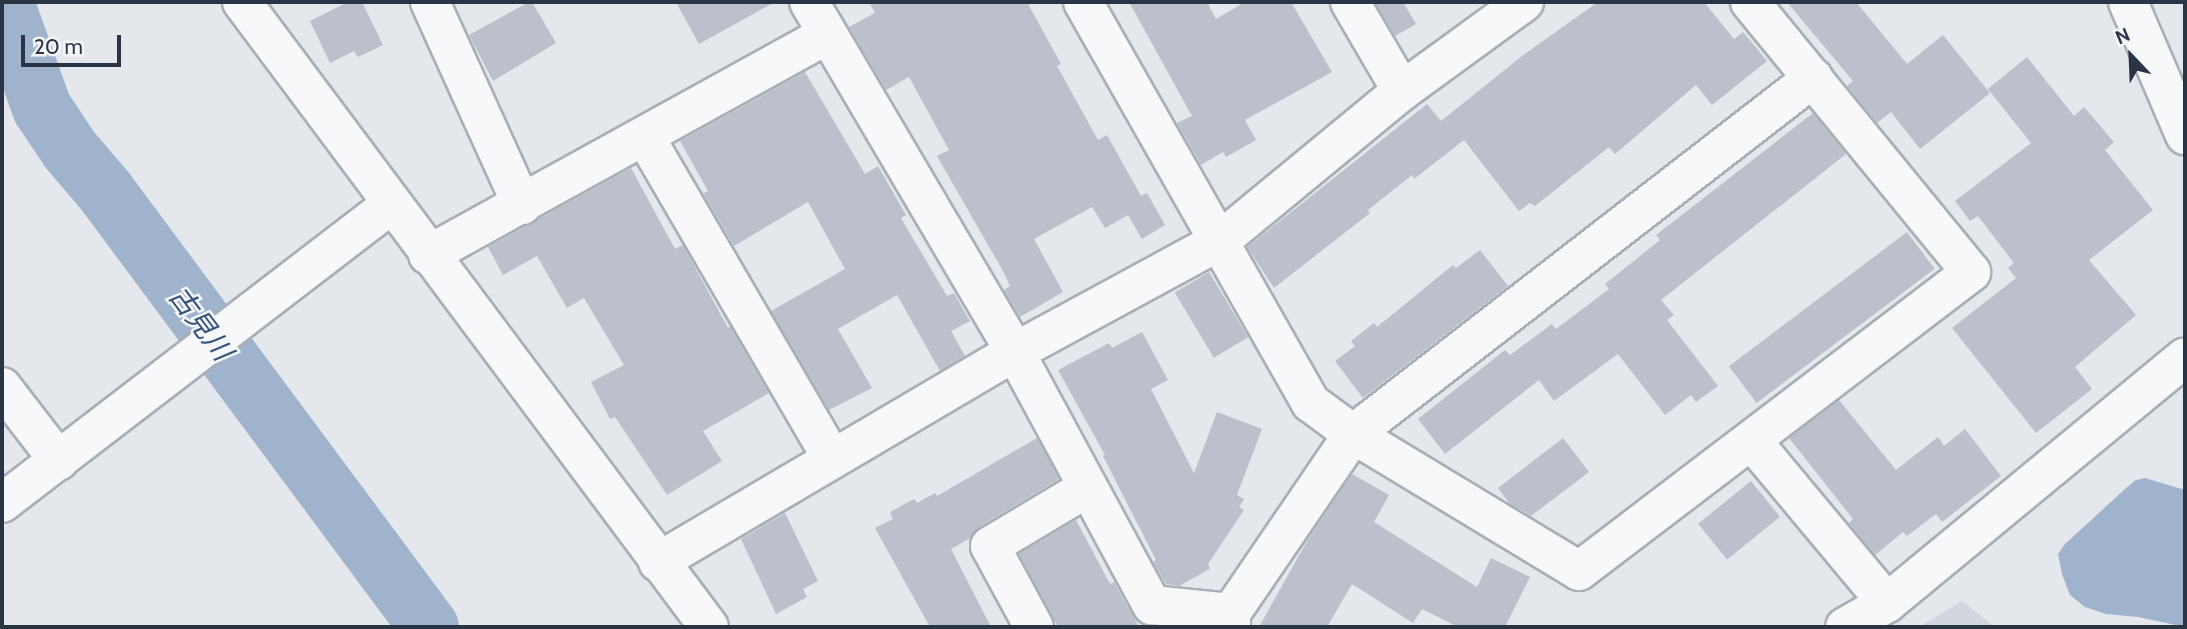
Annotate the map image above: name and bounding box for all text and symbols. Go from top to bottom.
scale bar [24,21,124,65]
north arrow [2096,21,2166,91]
text: N [2112,23,2133,49]
text: 20 m [34,34,83,59]
water label: 古見川 [162,279,240,367]

